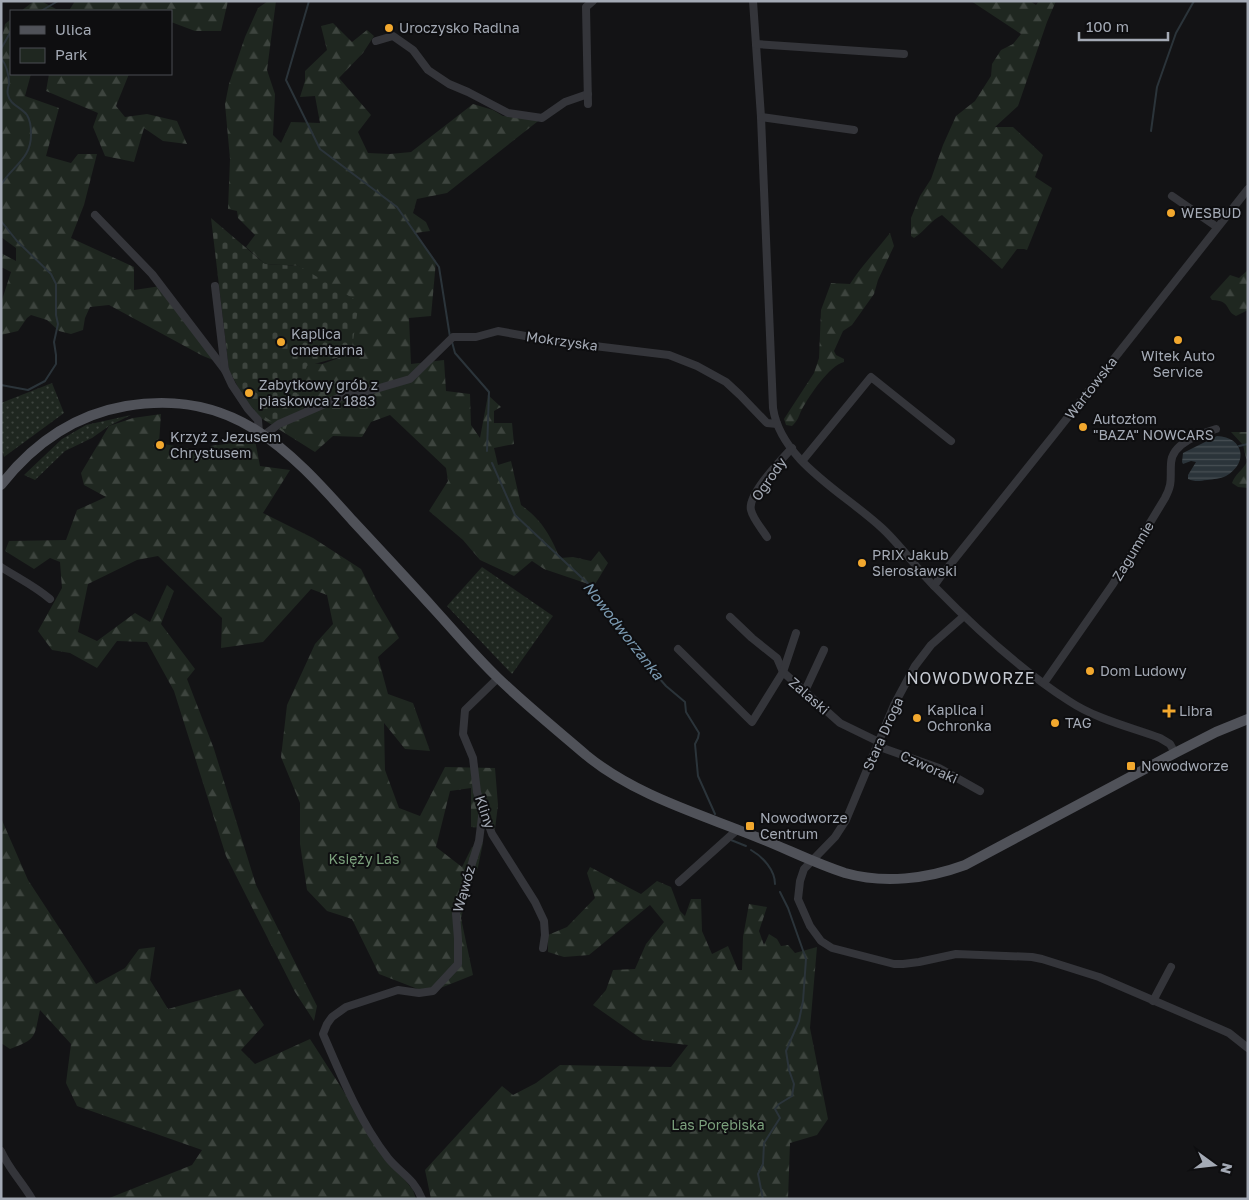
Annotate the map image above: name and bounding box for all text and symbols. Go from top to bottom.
legend [10,10,172,75]
scale bar [1079,10,1168,42]
text: 100 m [1086,17,1129,35]
place label: Uroczysko Radlna [399,19,520,36]
text: Ulica [55,20,91,38]
marker: Uroczysko Radlna [383,22,395,34]
text: Park [55,45,88,63]
place label: WESBUD [1181,204,1241,221]
marker: WESBUD [1165,207,1177,219]
place label: Kaplica cmentarna [291,325,363,358]
street label: Mokrzyska [525,327,599,354]
marker: Witek Auto Service [1172,334,1184,346]
marker: Kaplica cmentarna [275,336,287,348]
place label: Witek Auto Service [1141,347,1215,380]
street label: Wartowska [1061,353,1120,422]
place label: Zabytkowy grób z piaskowca z 1883 [259,376,378,409]
marker: Zabytkowy grób z piaskowca z 1883 [243,387,255,399]
place label: Autozłom "BAZA" NOWCARS [1093,410,1214,443]
marker: Autozłom "BAZA" NOWCARS [1077,421,1089,433]
place label: Krzyż z Jezusem Chrystusem [170,428,281,461]
marker: Krzyż z Jezusem Chrystusem [154,439,166,451]
street label: Ogrody [748,454,790,504]
street label: Zagumnie [1108,518,1157,584]
place label: PRIX Jakub Sierosławski [872,546,957,579]
marker: PRIX Jakub Sierosławski [856,557,868,569]
water label: Nowodworzanka [580,578,668,683]
place label: Dom Ludowy [1100,662,1187,679]
marker: Dom Ludowy [1084,665,1096,677]
district label: NOWODWORZE [906,668,1036,688]
street label: Zalaski [786,674,833,718]
street label: Stara Droga [859,694,906,773]
place label: Kaplica i Ochronka [927,701,992,734]
place label: Libra [1179,702,1213,719]
marker: Libra [1163,705,1175,717]
marker: Kaplica i Ochronka [911,712,923,724]
place label: TAG [1065,714,1092,731]
marker: TAG [1049,717,1061,729]
street label: Czworaki [898,746,961,787]
place label: Nowodworze [1141,757,1229,774]
marker: Nowodworze [1125,760,1137,772]
street label: Kliny [472,793,499,831]
place label: Nowodworze Centrum [760,809,848,842]
marker: Nowodworze Centrum [744,820,756,832]
park label: Księży Las [329,850,399,867]
street label: Wąwóz [449,864,478,914]
park label: Las Porębiska [671,1116,765,1133]
north arrow [1189,1140,1239,1190]
text: N [1217,1161,1237,1176]

